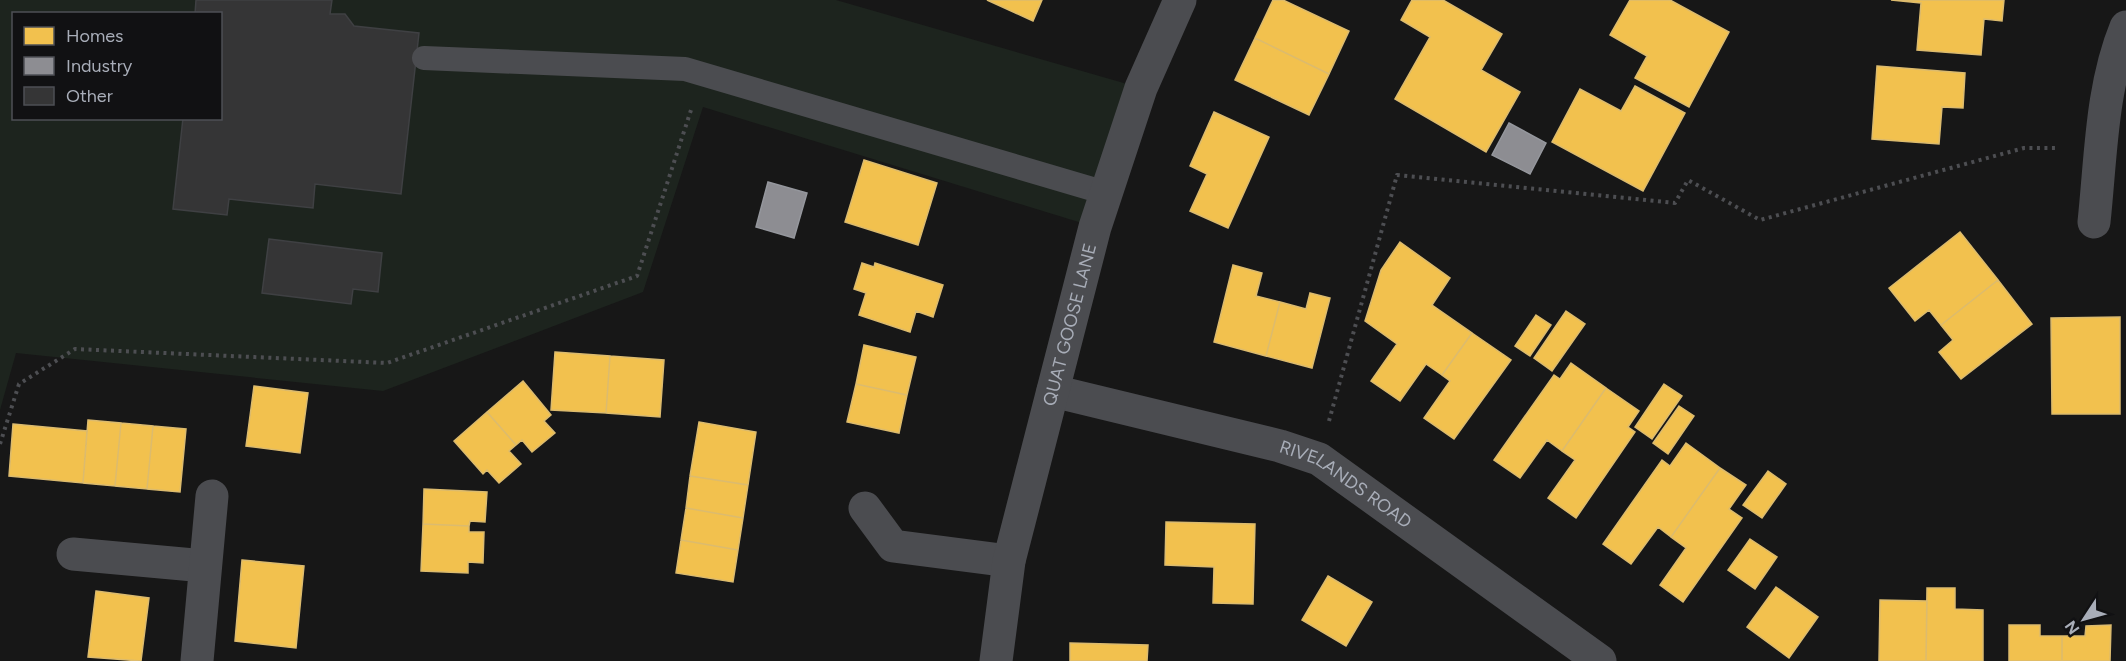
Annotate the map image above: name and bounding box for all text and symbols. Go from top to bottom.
legend [12,12,222,120]
text: Homes [66,25,124,47]
text: Industry [66,55,133,77]
text: Other [66,85,113,107]
street label: QUAT GOOSE LANE [1038,241,1101,408]
street label: RIVELANDS ROAD [1277,436,1416,533]
north arrow [2054,589,2114,649]
text: N [2061,617,2084,638]

